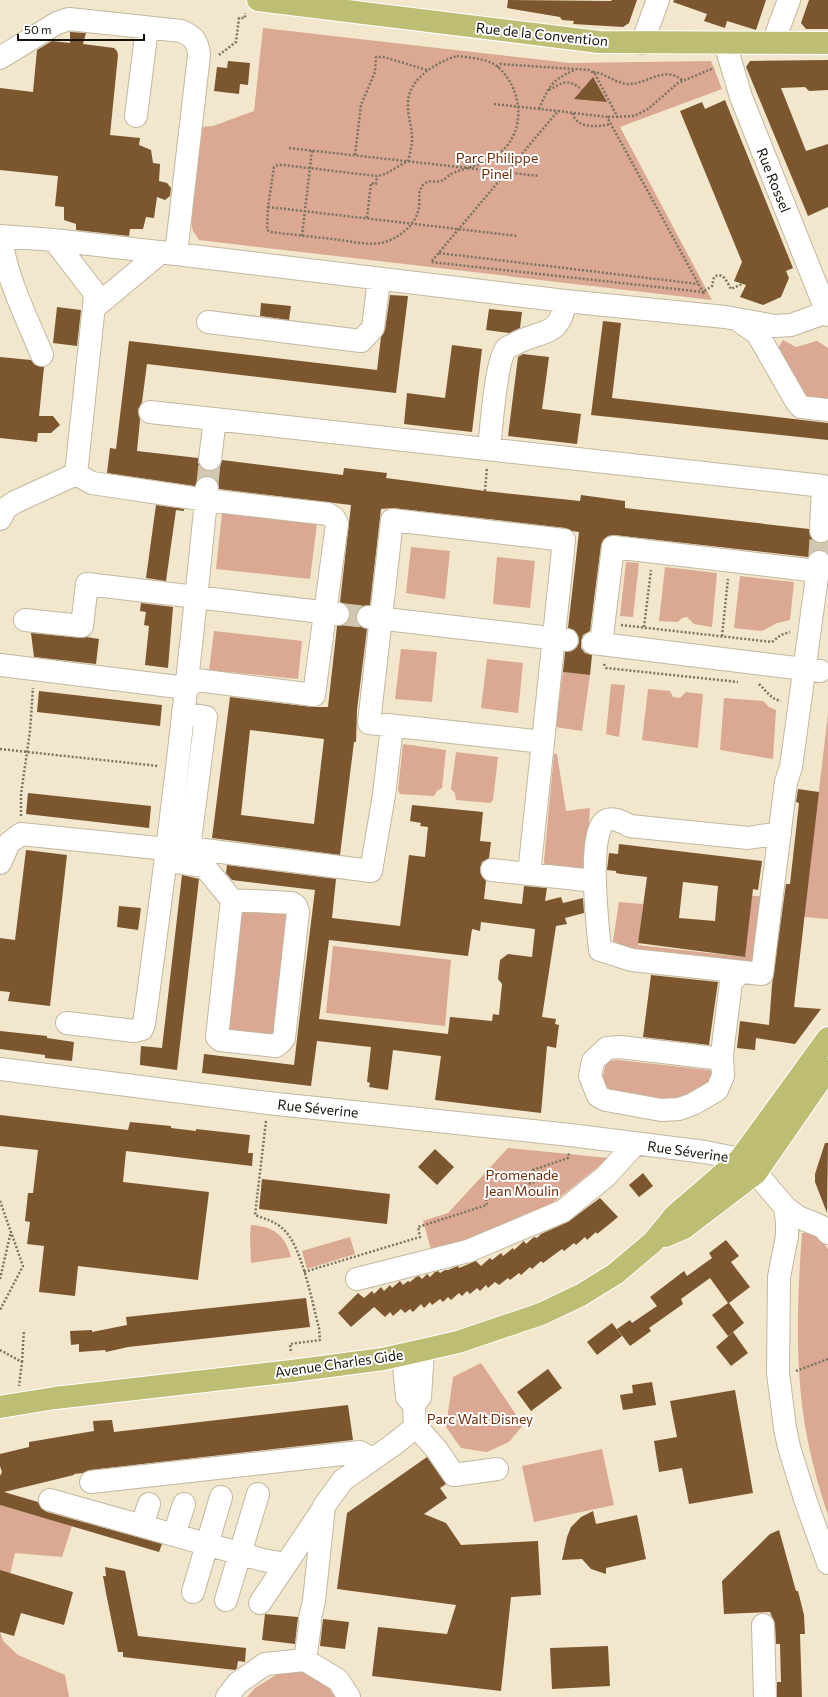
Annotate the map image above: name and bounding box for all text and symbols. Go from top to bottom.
scale bar [18,16,144,42]
street label: Rue de la Convention [475,19,609,49]
text: 50 m [24,22,52,36]
street label: Rue Rossel [753,145,795,215]
park label: Parc Philippe Pinel [456,149,538,182]
street label: Rue Séverine [277,1095,359,1121]
street label: Rue Séverine [646,1137,730,1165]
park label: Promenade Jean Moulin [485,1166,559,1199]
street label: Avenue Charles Gide [274,1346,404,1380]
park label: Parc Walt Disney [427,1410,533,1427]

